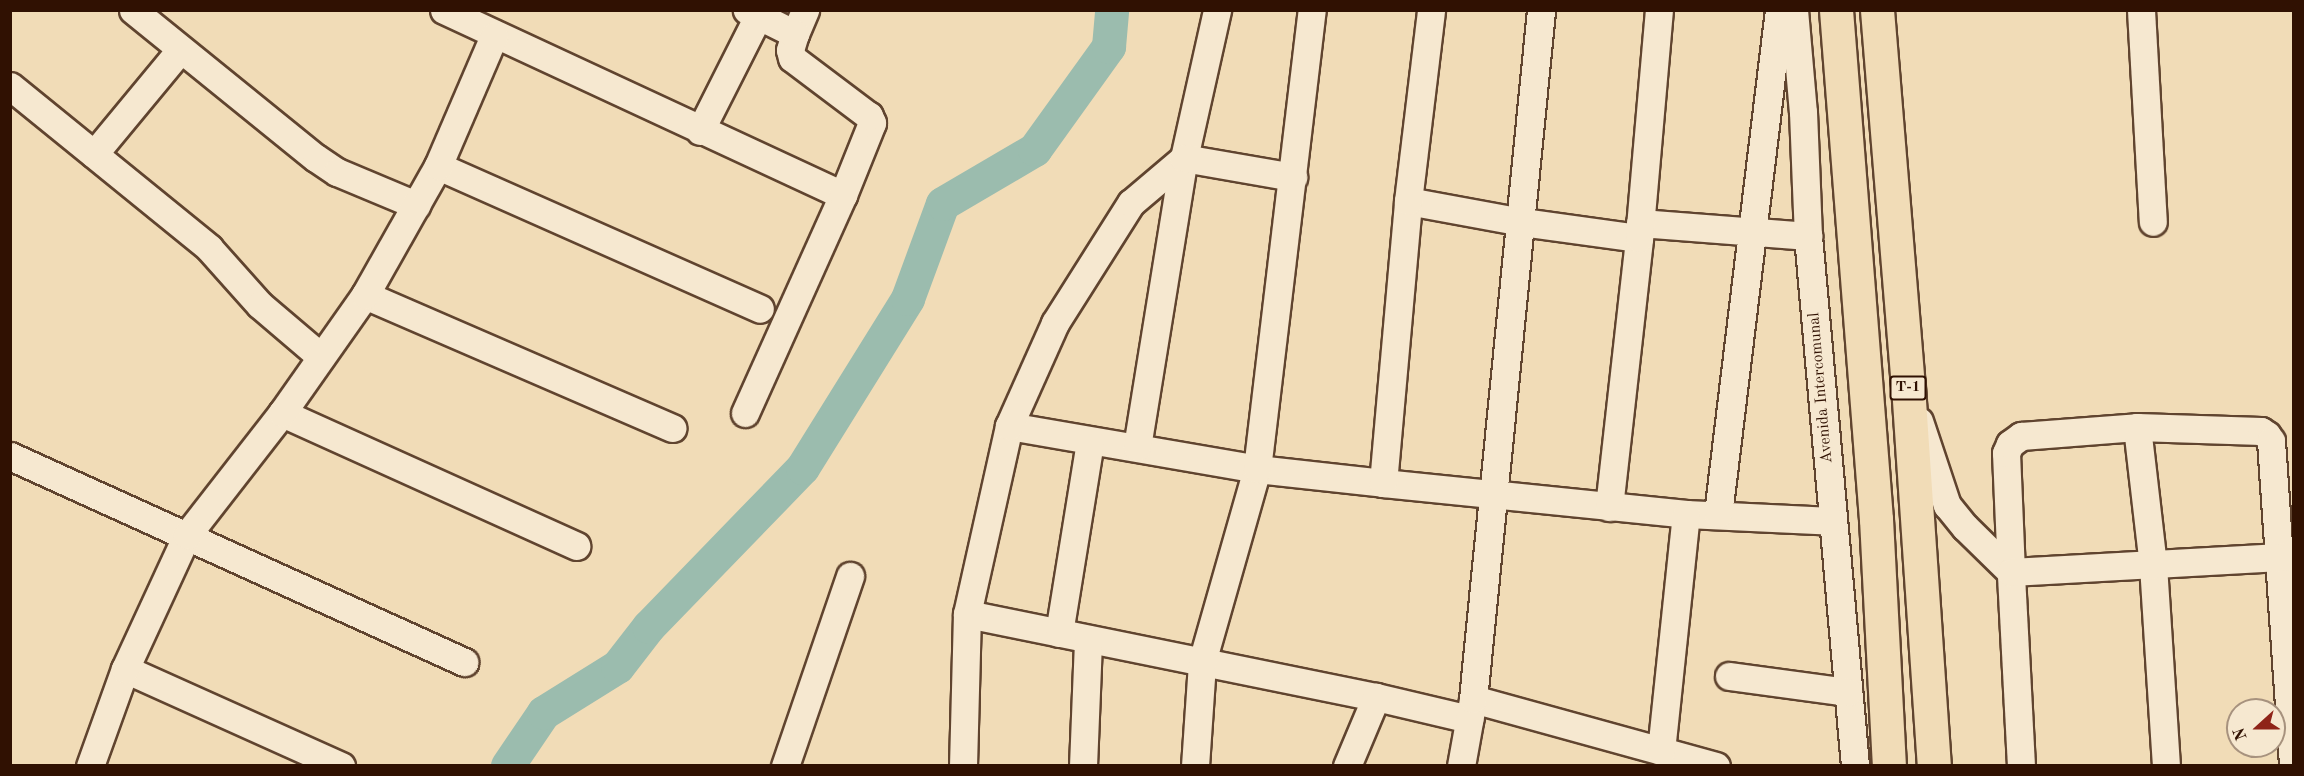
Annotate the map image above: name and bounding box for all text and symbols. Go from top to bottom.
street label: Avenida Intercomunal [1805,312,1837,464]
road number: T-1 [1888,376,1928,400]
north arrow [2226,698,2286,758]
text: N [2231,725,2251,742]

